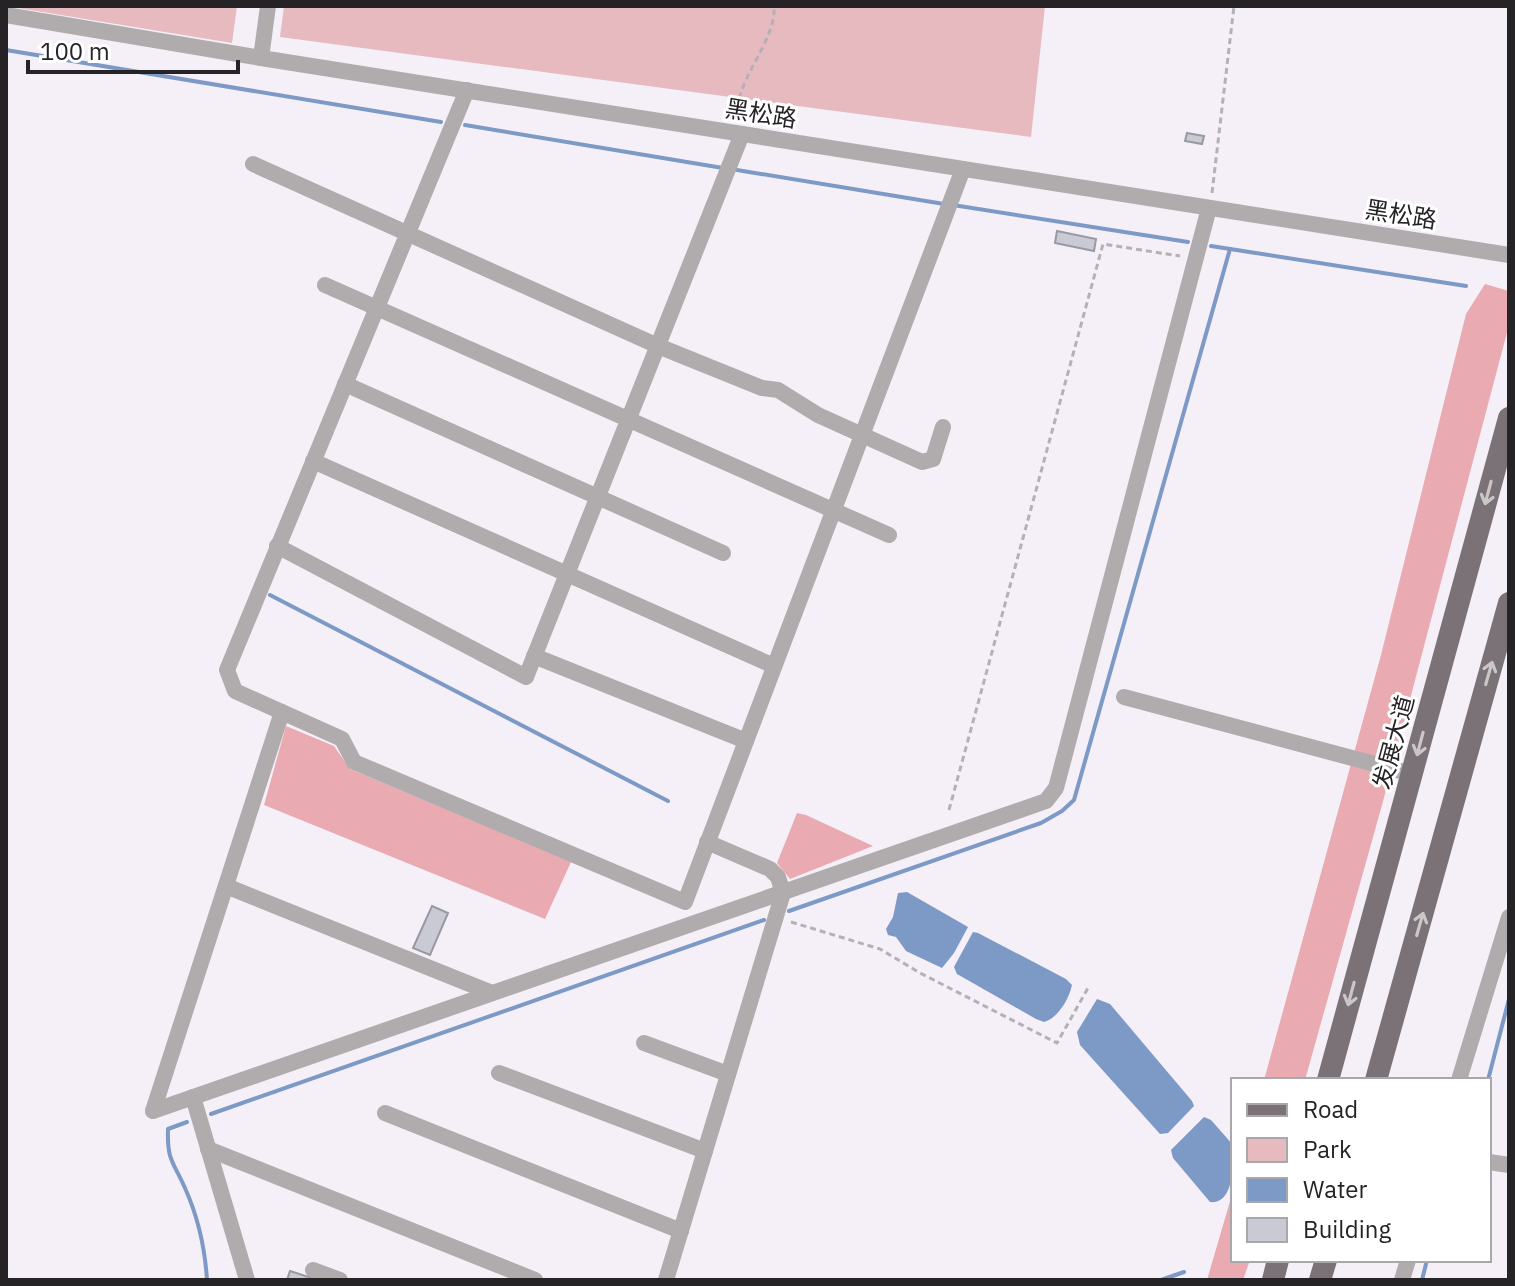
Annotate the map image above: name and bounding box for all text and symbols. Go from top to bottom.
scale bar [28,24,238,74]
text: 100 m [40,35,110,67]
street label: 黑松路 [723,92,799,134]
street label: 黑松路 [1363,193,1439,235]
one-way arrow [1480,479,1495,505]
one-way arrow [1483,661,1498,687]
street label: 发展大道 [1365,691,1421,793]
one-way arrow [1411,730,1426,756]
one-way arrow [1413,911,1428,937]
one-way arrow [1343,981,1358,1007]
legend [1231,1078,1491,1262]
text: Road [1303,1093,1358,1125]
text: Park [1303,1133,1352,1165]
text: Water [1303,1173,1367,1205]
text: Building [1303,1213,1391,1245]

